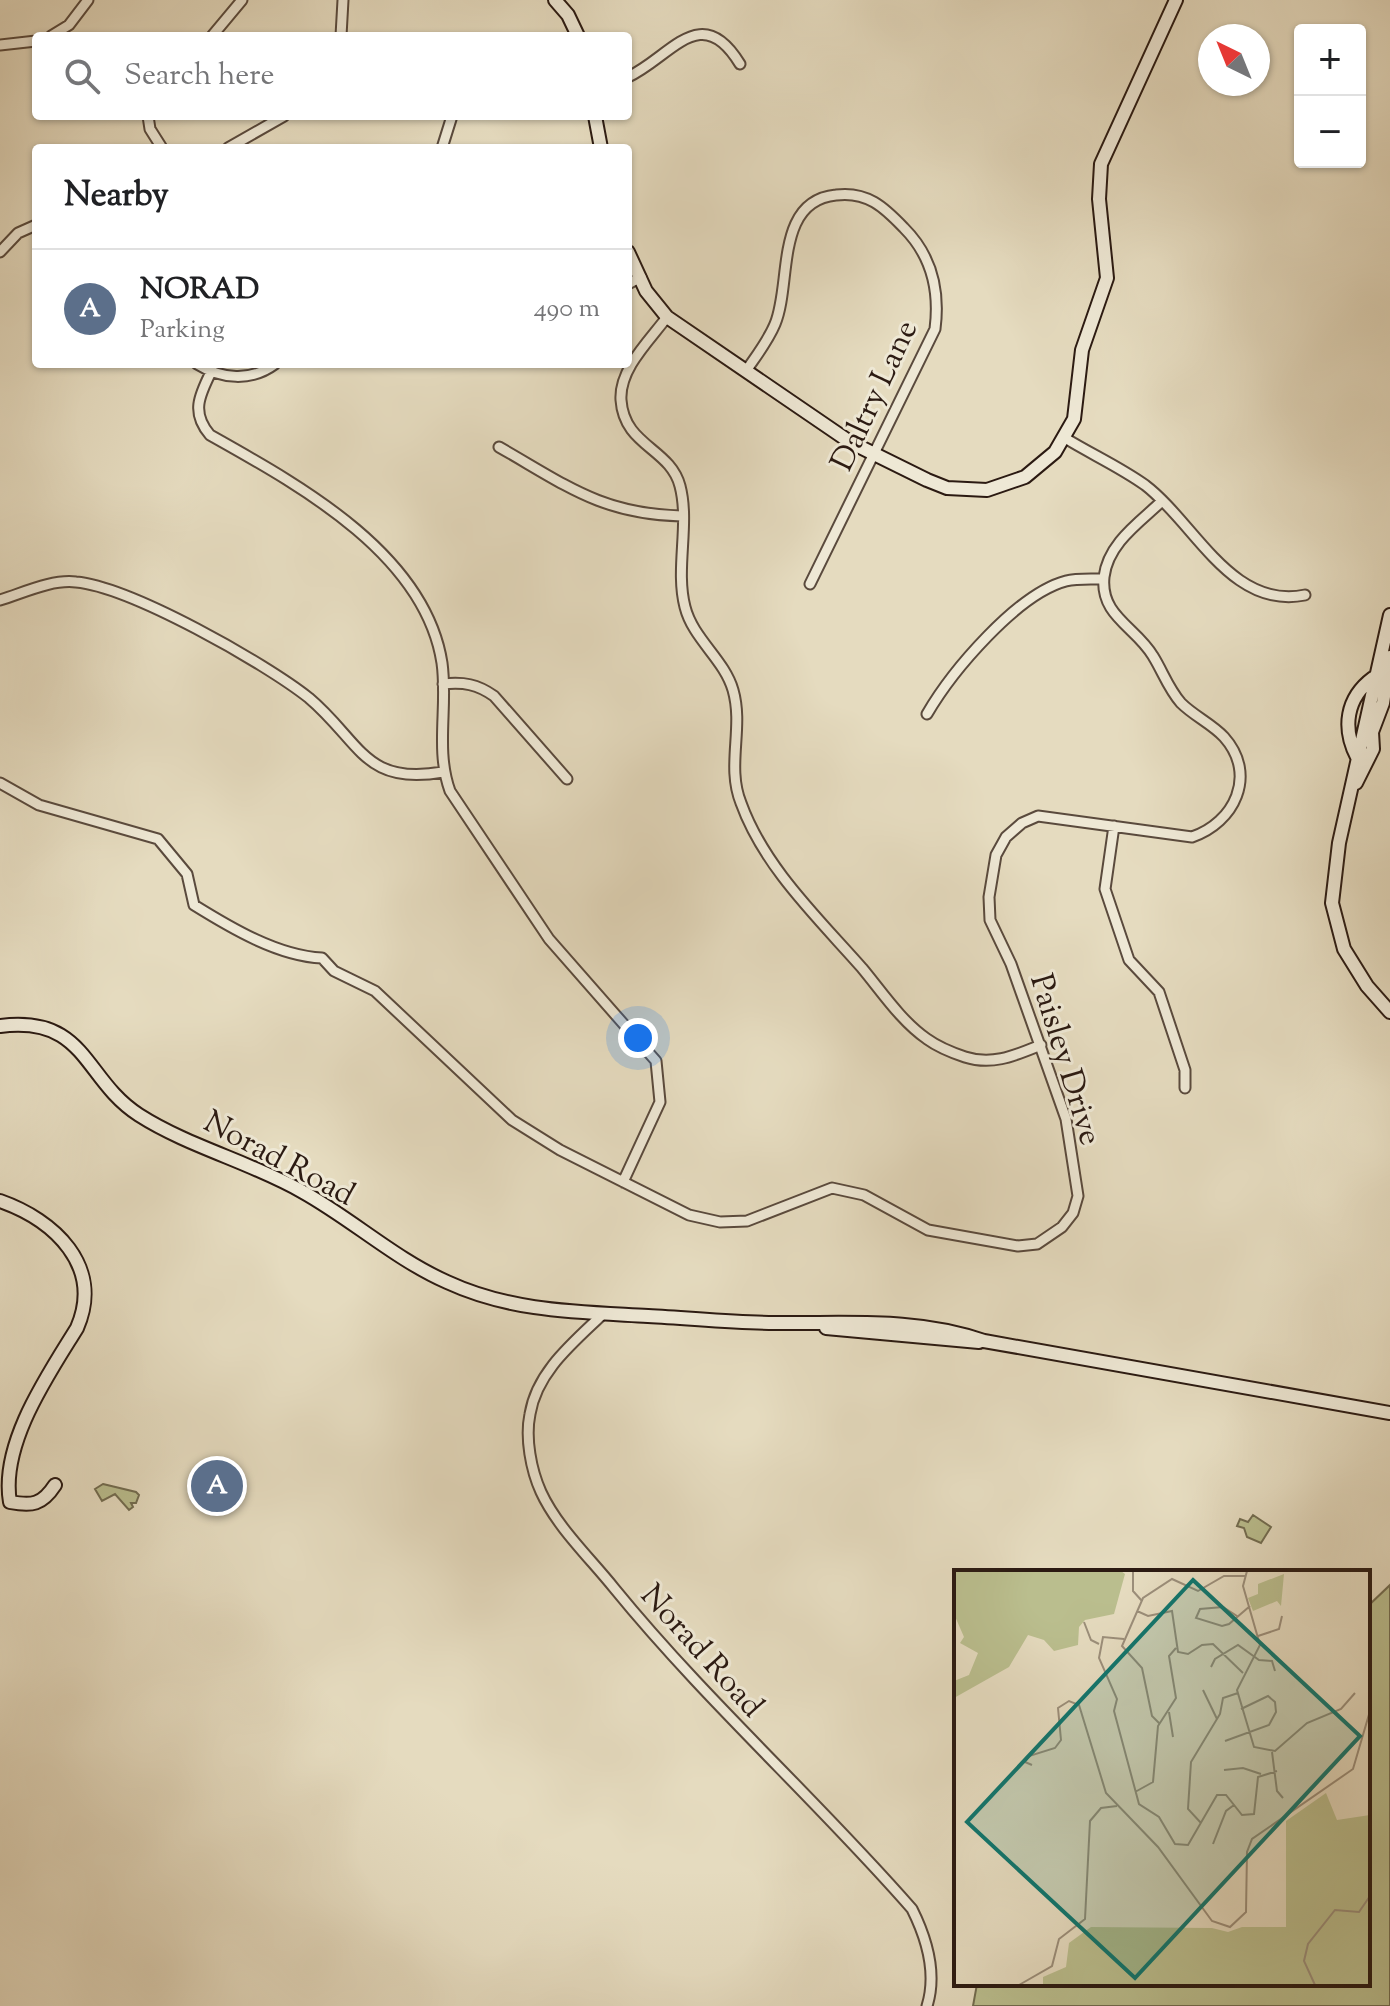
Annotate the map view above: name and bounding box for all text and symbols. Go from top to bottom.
north arrow [1198,24,1270,96]
map controls [1294,24,1366,168]
button: + [1294,24,1366,96]
search box [32,32,632,120]
icon: search [60,54,104,98]
text: Search here [124,55,274,98]
button: − [1294,96,1366,168]
text: Nearby [64,172,169,221]
text: NORAD [140,269,259,312]
text: A [79,291,101,328]
text: 490 m [534,291,600,328]
text: Parking [140,312,225,349]
street label: Daltry Lane [821,313,931,479]
street label: Paisley Drive [1016,969,1112,1151]
your location [618,1018,658,1058]
street label: Norad Road [195,1100,363,1219]
pin: A [191,1456,243,1516]
inset map [954,1570,1370,1986]
street label: Norad Road [628,1575,773,1729]

